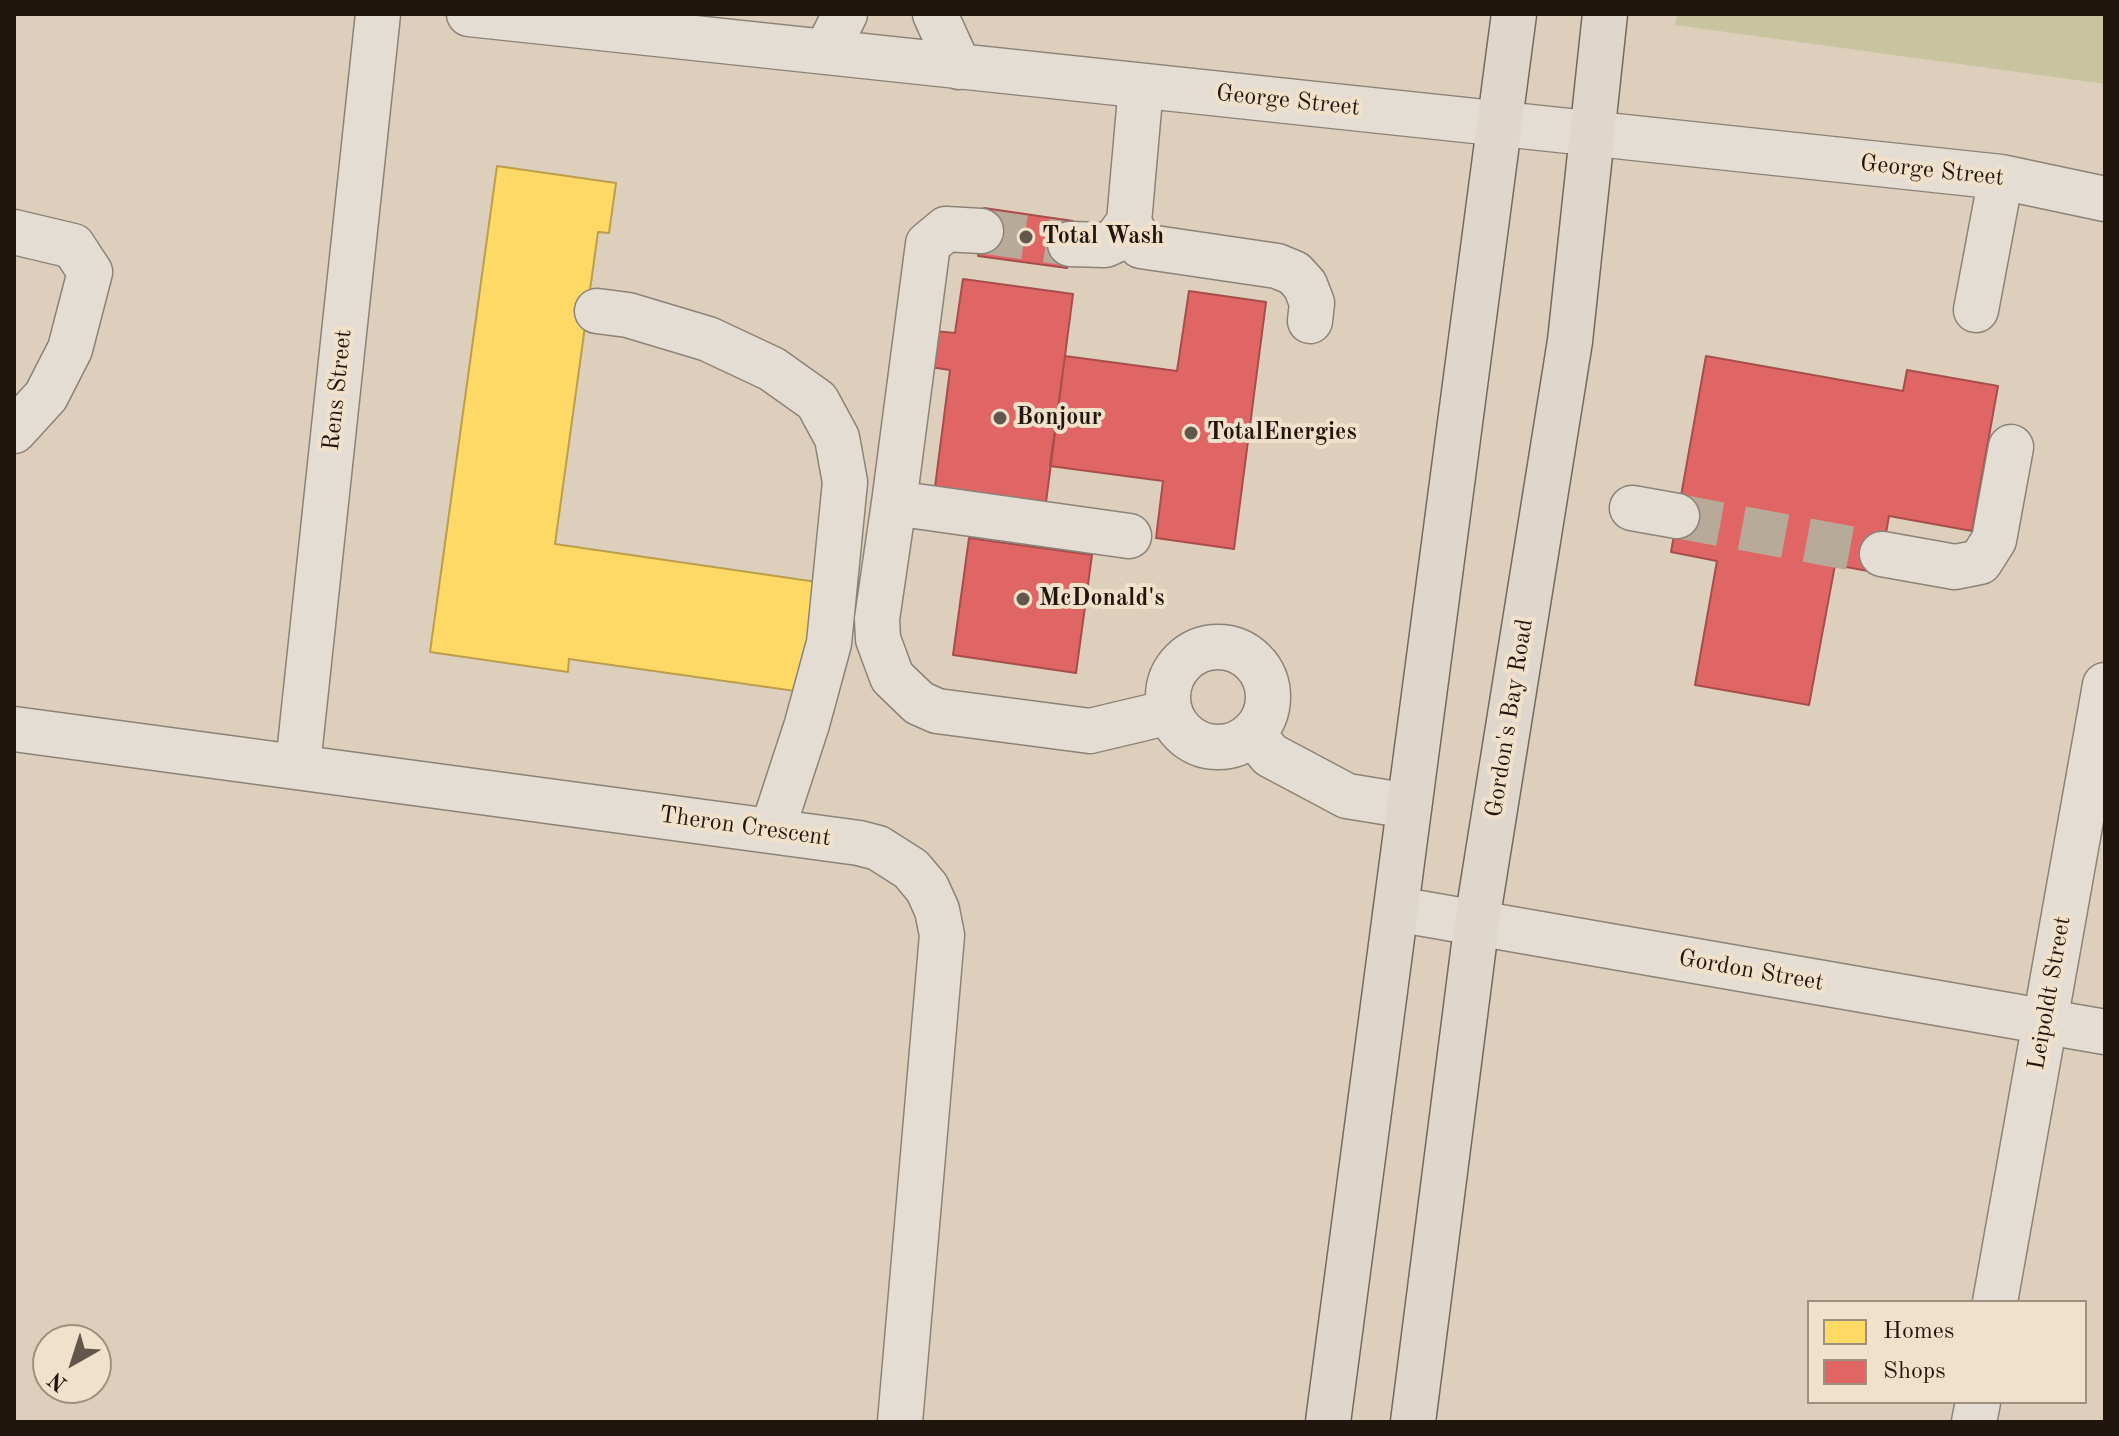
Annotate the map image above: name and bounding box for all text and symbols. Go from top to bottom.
street label: George Street [1215,79,1361,123]
street label: George Street [1859,149,2005,193]
place label: Total Wash [1042,223,1164,251]
marker: Total Wash [1017,228,1035,246]
street label: Rens Street [317,328,359,452]
place label: Bonjour [1016,404,1102,432]
marker: Bonjour [991,409,1009,427]
place label: TotalEnergies [1207,419,1357,447]
marker: TotalEnergies [1182,424,1200,442]
place label: McDonald's [1039,585,1164,613]
marker: McDonald's [1014,590,1032,608]
street label: Gordon's Bay Road [1480,617,1540,819]
street label: Theron Crescent [657,801,833,853]
street label: Leipoldt Street [2022,914,2078,1072]
street label: Gordon Street [1676,944,1826,998]
legend [1807,1300,2087,1404]
text: Homes [1883,1320,1954,1344]
north arrow [32,1324,112,1404]
text: Shops [1883,1360,1946,1384]
text: N [45,1367,72,1395]

